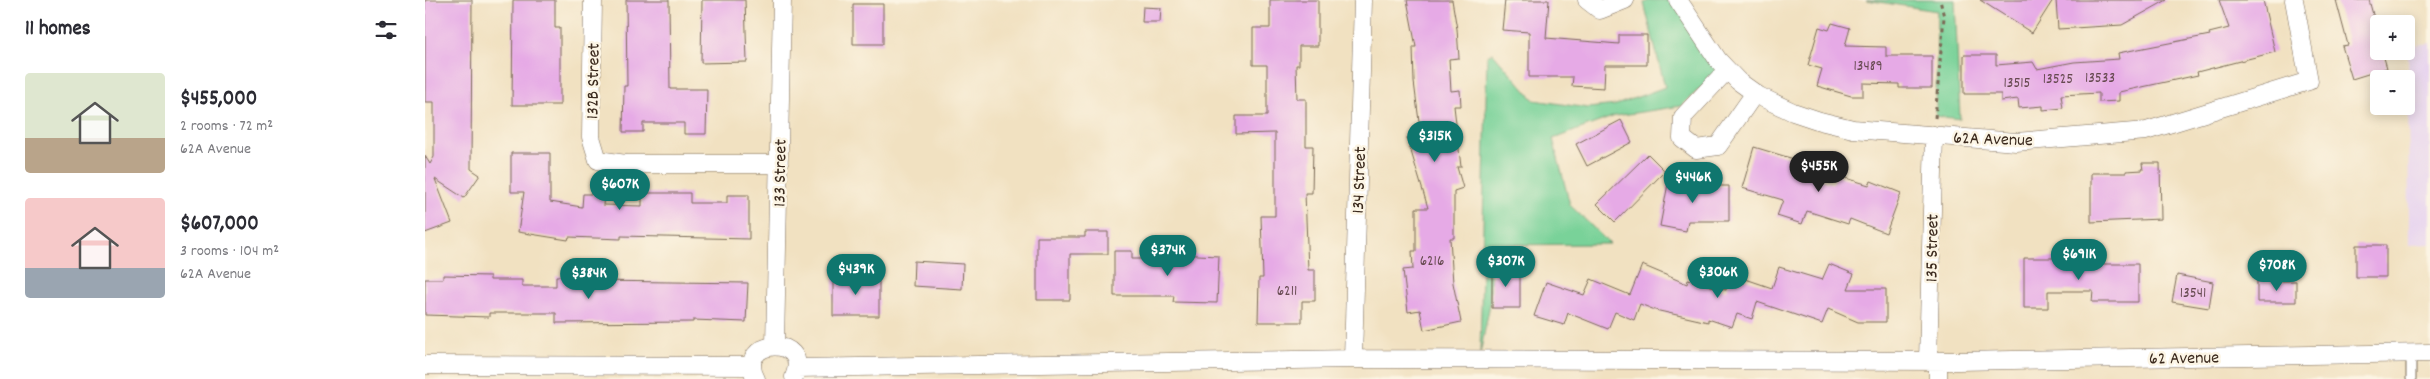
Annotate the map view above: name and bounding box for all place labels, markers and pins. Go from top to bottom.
pin: $315K [1400,120,1470,163]
pin: $455K [1784,150,1854,193]
pin: $446K [1658,162,1728,204]
pin: $607K [585,168,655,211]
pin: $374K [1133,234,1203,277]
pin: $691K [2044,238,2114,281]
pin: $307K [1471,246,1541,288]
pin: $708K [2242,250,2312,292]
pin: $439K [821,254,891,296]
pin: $306K [1683,256,1753,299]
pin: $384K [554,258,624,300]

